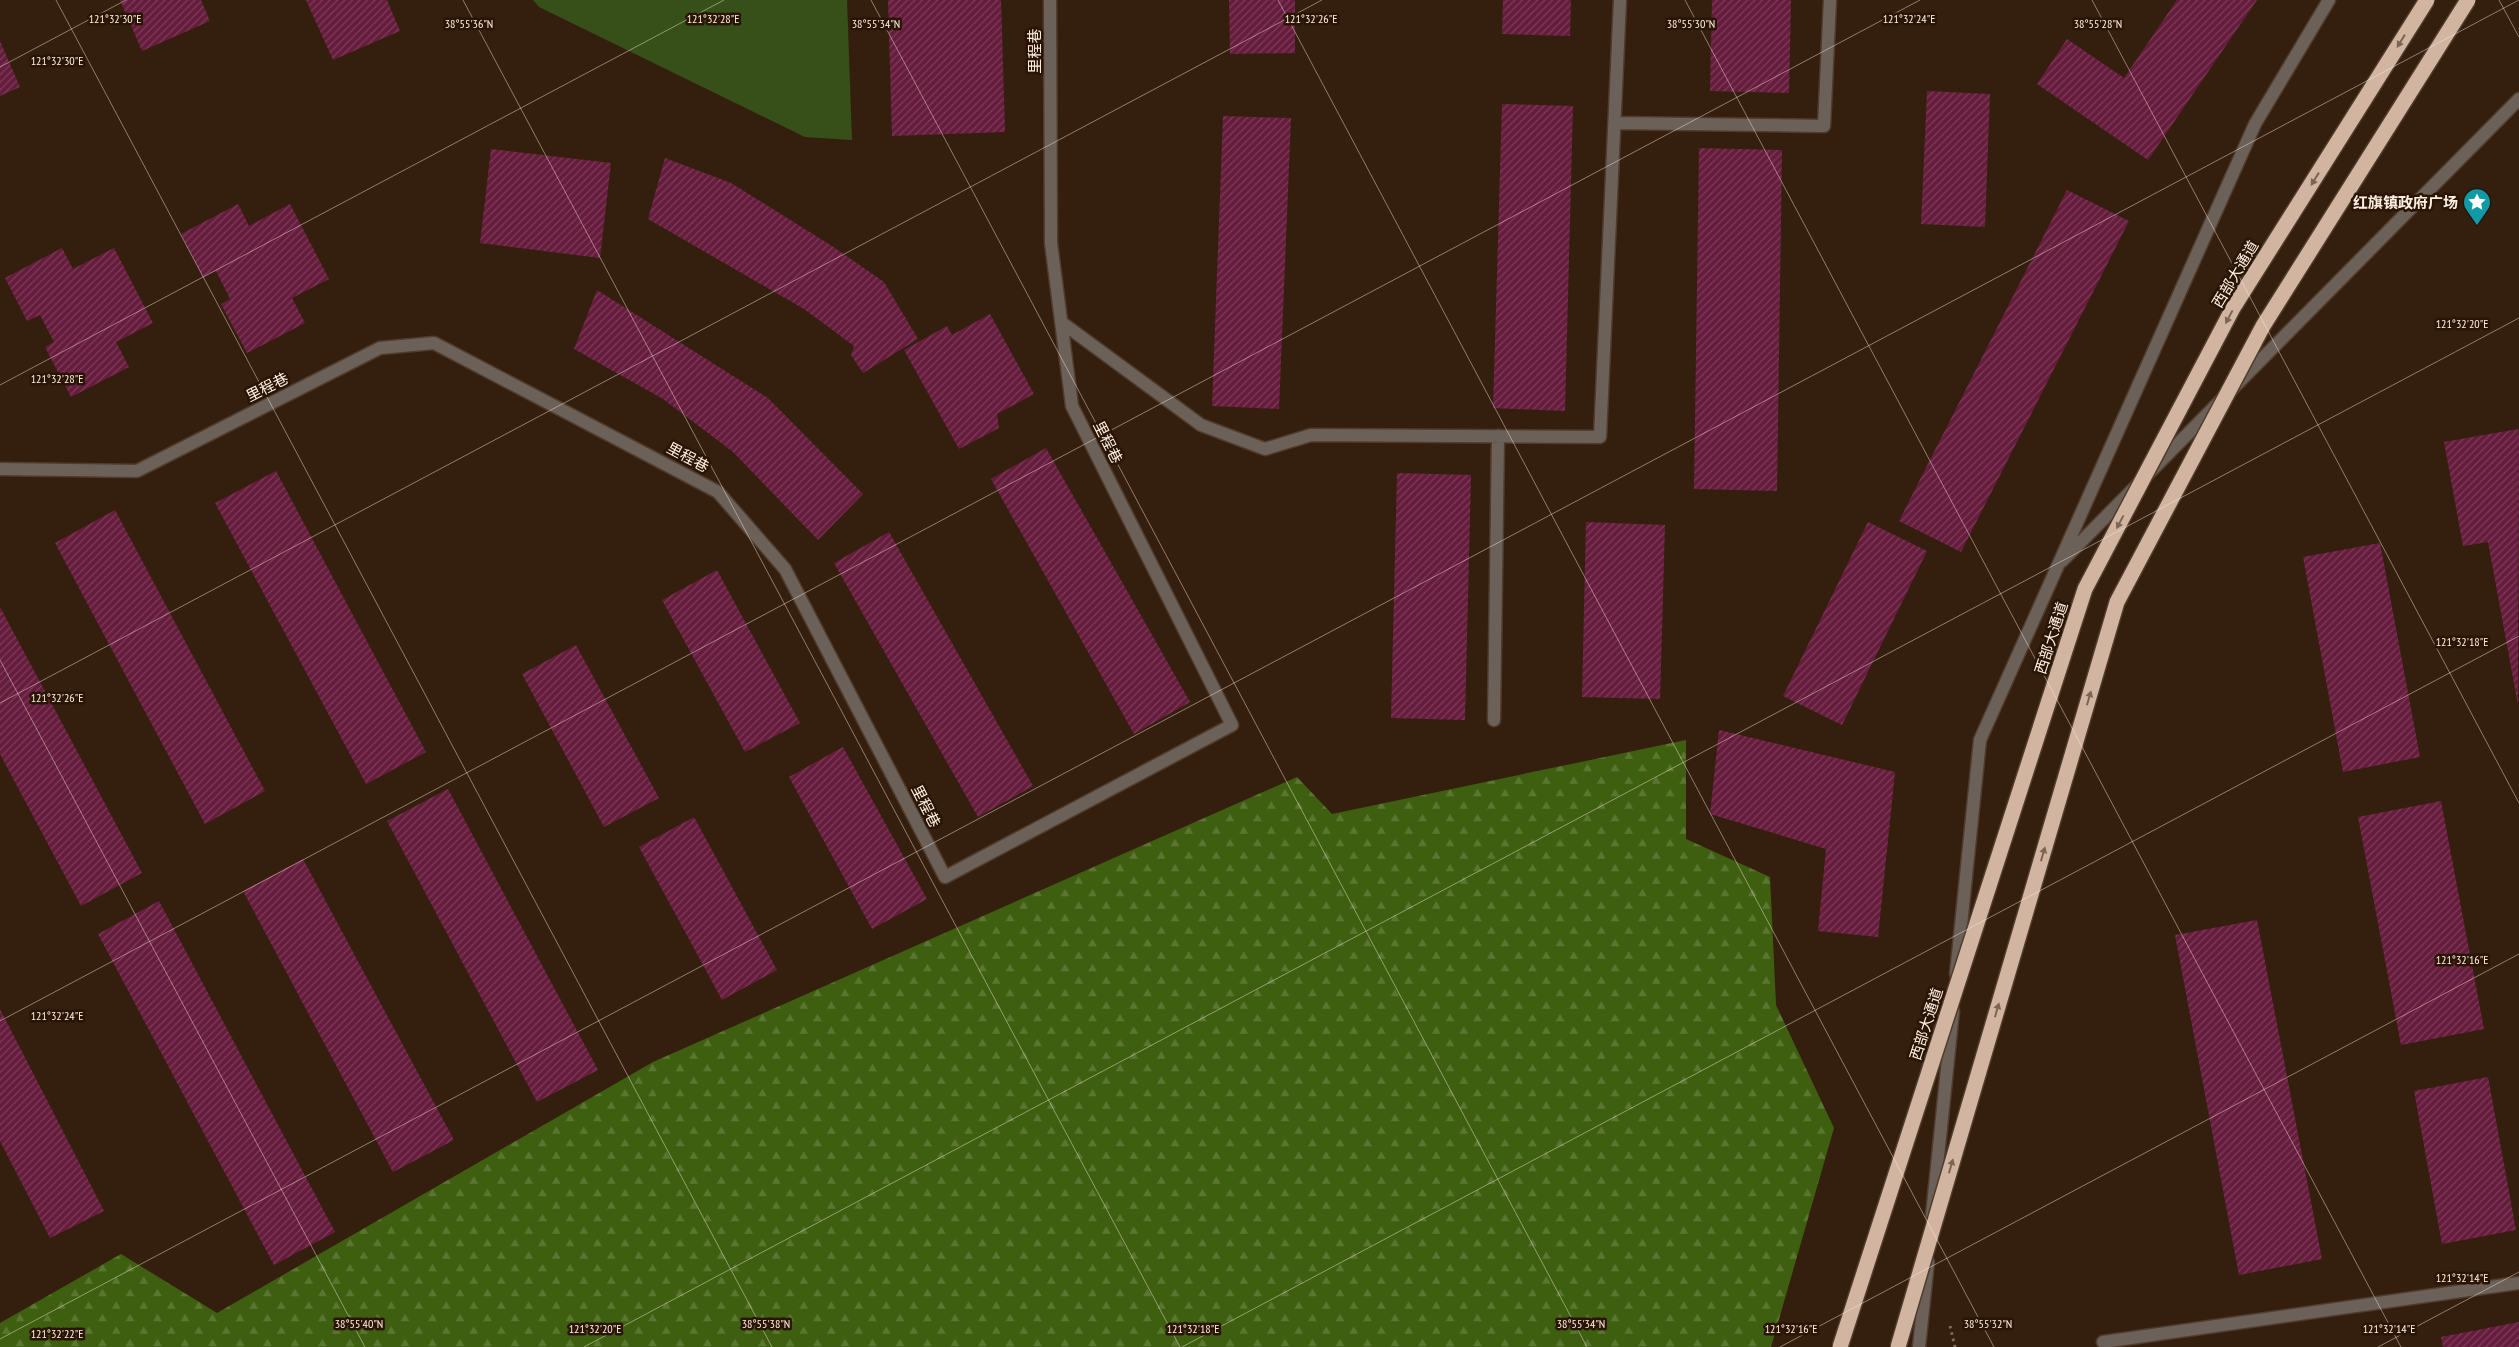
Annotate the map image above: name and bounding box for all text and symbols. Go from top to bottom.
text: 121°32'30"E [89,11,141,26]
text: 121°32'28"E [687,11,739,26]
text: 121°32'26"E [1285,11,1337,26]
text: 121°32'24"E [1883,11,1935,26]
text: 38°55'36"N [445,16,493,31]
text: 38°55'34"N [852,16,900,31]
text: 38°55'30"N [1667,16,1715,31]
text: 38°55'28"N [2074,16,2122,31]
street label: 里程巷 [1025,28,1044,74]
one-way arrow [2396,35,2406,48]
text: 121°32'30"E [31,53,83,68]
one-way arrow [2310,172,2319,185]
place icon: 红旗镇政府广场 [2462,187,2492,226]
place label: 红旗镇政府广场 [2353,193,2458,212]
street label: 西部大通道 [2208,237,2262,311]
one-way arrow [2225,309,2233,324]
text: 121°32'20"E [2436,316,2488,331]
street label: 里程巷 [243,368,291,406]
text: 121°32'28"E [31,371,83,386]
street label: 里程巷 [1089,418,1127,466]
street label: 里程巷 [664,438,712,476]
one-way arrow [2116,515,2124,530]
street label: 西部大通道 [2030,599,2072,677]
text: 121°32'18"E [2436,634,2488,649]
text: 121°32'26"E [31,690,83,705]
one-way arrow [2085,691,2093,706]
street label: 里程巷 [907,782,945,830]
one-way arrow [2039,847,2047,862]
text: 121°32'16"E [2436,952,2488,967]
street label: 西部大通道 [1905,985,1947,1063]
one-way arrow [1993,1003,2001,1018]
text: 121°32'24"E [31,1008,83,1023]
one-way arrow [1947,1158,1955,1174]
text: 121°32'14"E [2436,1270,2488,1285]
text: 38°55'40"N [335,1316,383,1331]
text: 38°55'38"N [742,1316,790,1331]
text: 38°55'34"N [1557,1316,1605,1331]
text: 38°55'32"N [1964,1316,2012,1331]
text: 121°32'20"E [569,1321,621,1336]
text: 121°32'18"E [1167,1321,1219,1336]
text: 121°32'16"E [1765,1321,1817,1336]
text: 121°32'14"E [2363,1321,2415,1336]
text: 121°32'22"E [31,1326,83,1341]

